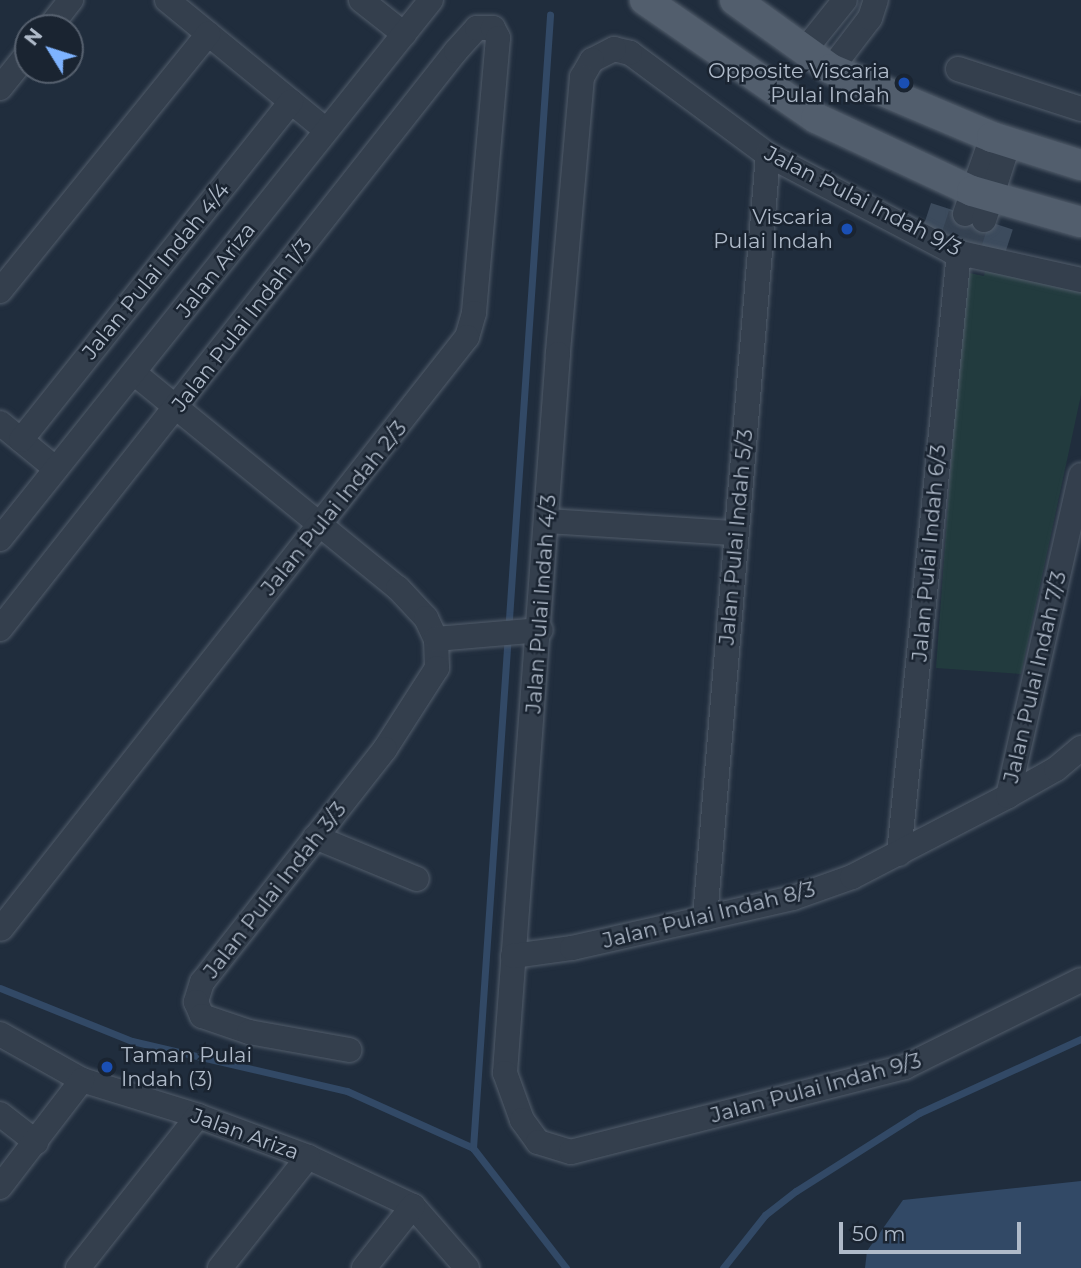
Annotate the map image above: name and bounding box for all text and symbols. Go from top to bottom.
north arrow [14,14,84,84]
text: N [20,24,47,50]
place label: Opposite Viscaria Pulai Indah [708,58,890,108]
marker: Opposite Viscaria Pulai Indah [896,75,912,91]
street label: Jalan Pulai Indah 9/3 [761,140,965,262]
street label: Jalan Pulai Indah 4/4 [77,178,235,364]
place label: Viscaria Pulai Indah [713,204,833,254]
street label: Jalan Ariza [171,218,261,322]
marker: Viscaria Pulai Indah [839,221,855,237]
street label: Jalan Pulai Indah 1/3 [167,234,317,416]
street label: Jalan Pulai Indah 2/3 [256,416,412,600]
street label: Jalan Pulai Indah 5/3 [714,428,758,646]
street label: Jalan Pulai Indah 6/3 [907,443,951,663]
street label: Jalan Pulai Indah 4/3 [521,494,561,714]
street label: Jalan Pulai Indah 7/3 [998,569,1072,785]
street label: Jalan Pulai Indah 3/3 [198,797,352,983]
street label: Jalan Pulai Indah 8/3 [600,876,818,954]
place label: Taman Pulai Indah (3) [121,1042,252,1092]
street label: Jalan Pulai Indah 9/3 [708,1048,924,1128]
marker: Taman Pulai Indah (3) [99,1059,115,1075]
street label: Jalan Ariza [188,1103,302,1165]
scale bar [843,1208,1025,1252]
text: 50 m [852,1221,906,1246]

